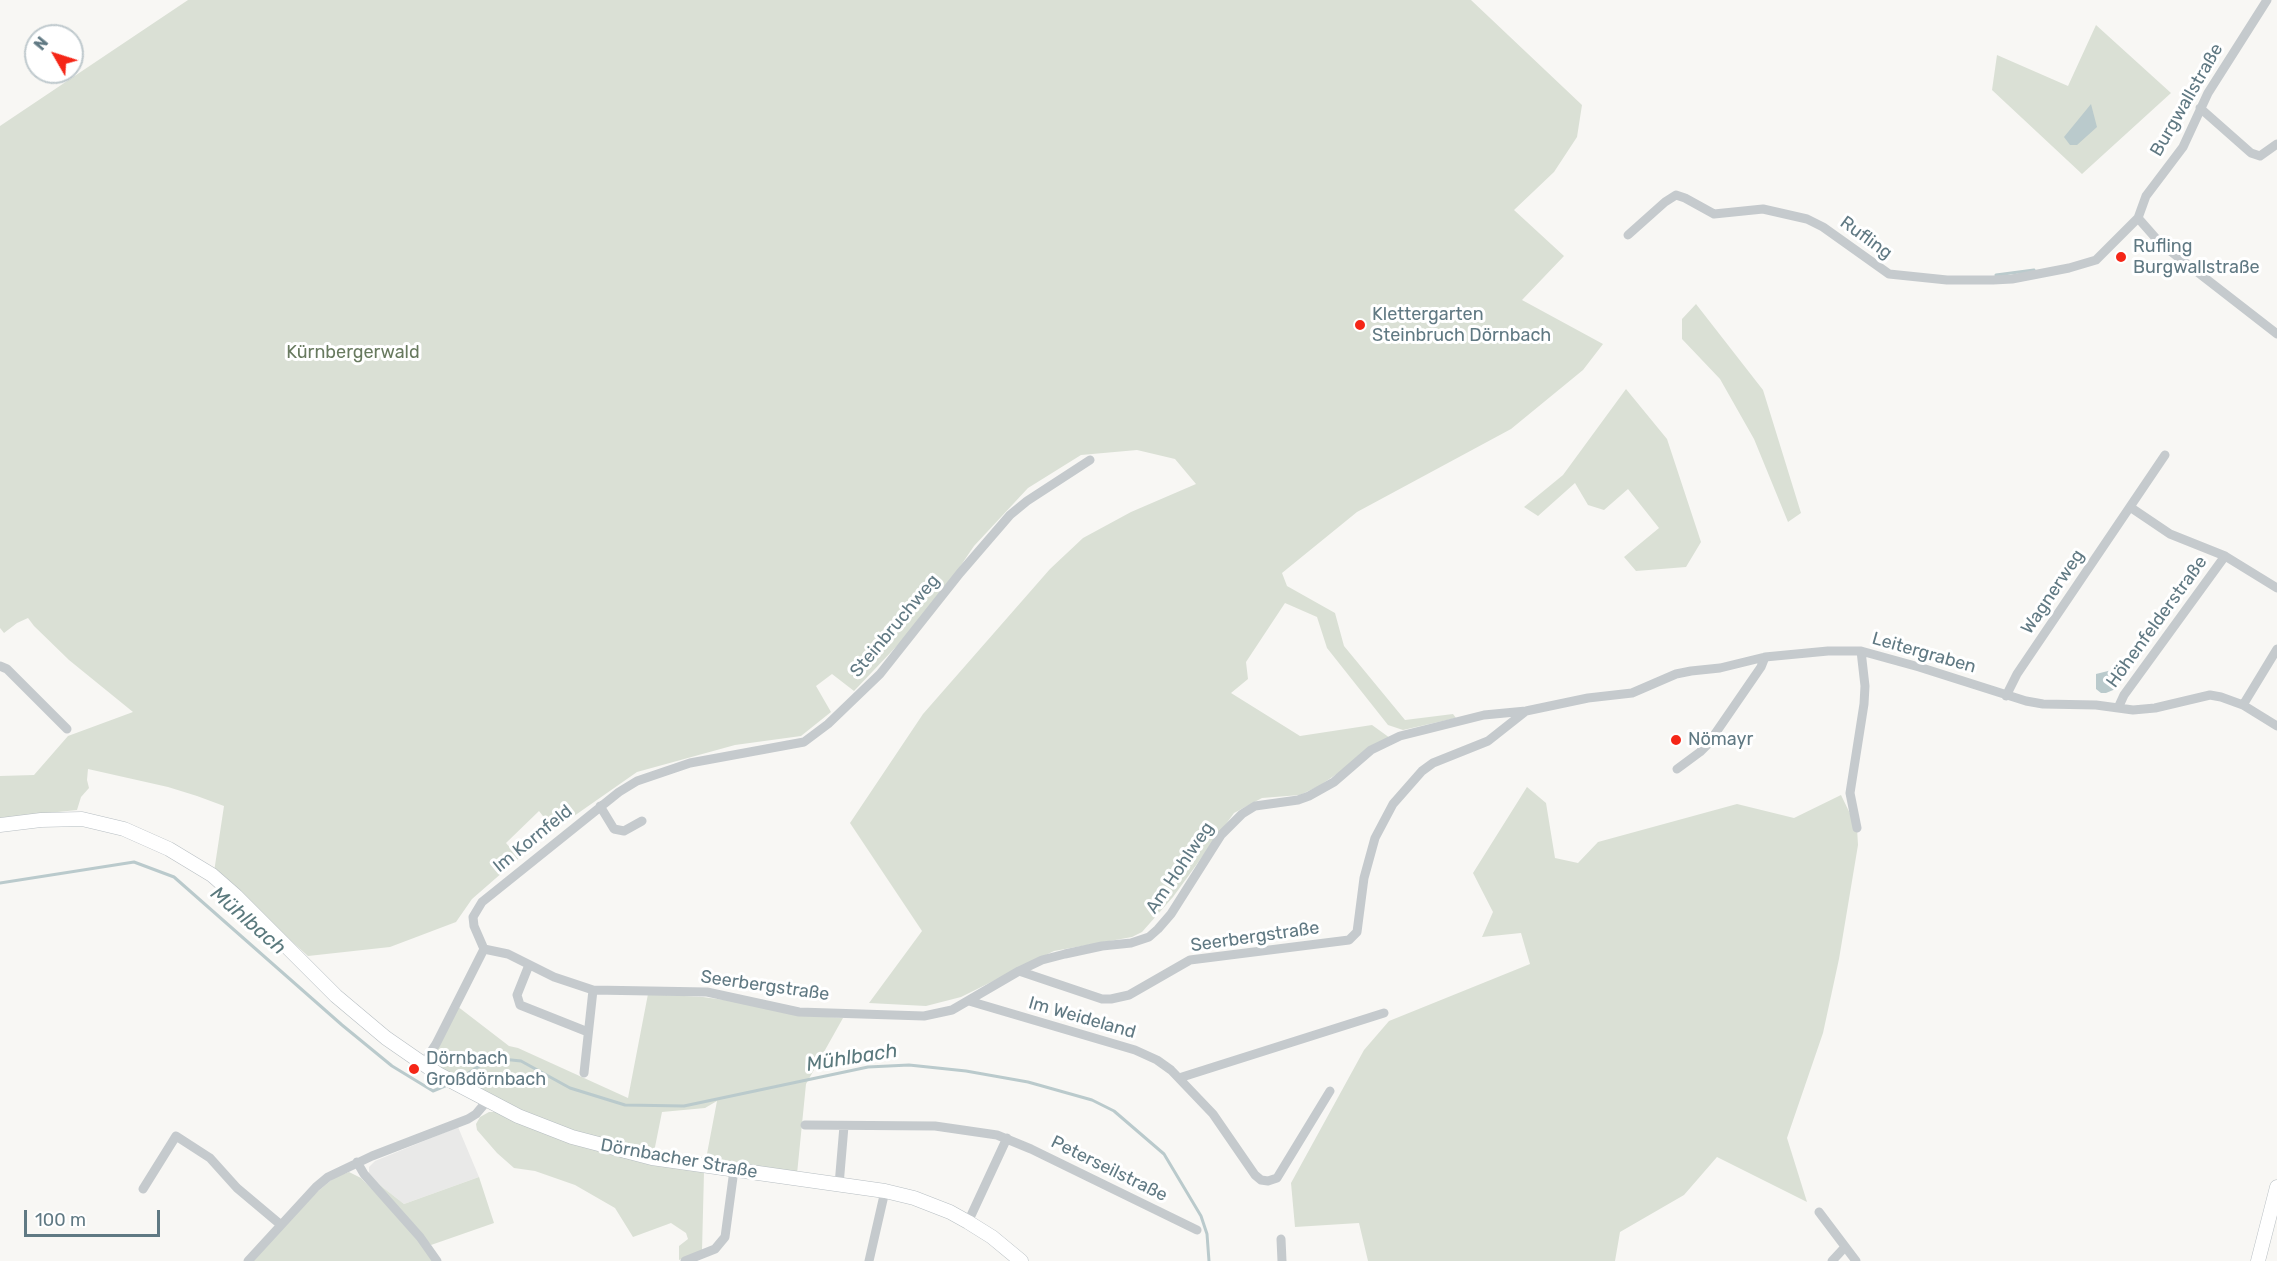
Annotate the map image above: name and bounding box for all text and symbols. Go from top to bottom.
north arrow [24,24,84,84]
text: N [30,33,52,54]
street label: Burgwallstraße [2146,40,2228,160]
street label: Rufling [1836,212,1896,264]
place label: Rufling Burgwallstraße [2133,236,2260,278]
marker: Rufling Burgwallstraße [2114,250,2128,264]
place label: Klettergarten Steinbruch Dörnbach [1372,304,1551,346]
marker: Klettergarten Steinbruch Dörnbach [1353,318,1367,332]
park label: Kürnbergerwald [286,342,420,364]
street label: Wagnerweg [2017,546,2089,638]
street label: Höhenfelderstraße [2102,552,2212,692]
street label: Steinbruchweg [846,570,944,682]
street label: Leitergraben [1869,628,1979,678]
place label: Nömayr [1688,729,1753,751]
marker: Nömayr [1669,733,1683,747]
street label: Im Kornfeld [489,801,577,877]
street label: Am Hohlweg [1141,818,1219,918]
water label: Mühlbach [205,882,291,960]
street label: Seerbergstraße [1189,917,1321,957]
street label: Seerbergstraße [699,966,831,1006]
street label: Im Weideland [1026,992,1138,1044]
water label: Mühlbach [805,1039,899,1077]
place label: Dörnbach Großdörnbach [426,1048,546,1090]
marker: Dörnbach Großdörnbach [407,1062,421,1076]
street label: Peterseilstraße [1047,1131,1171,1207]
street label: Dörnbacher Straße [599,1135,759,1183]
scale bar [27,1198,164,1236]
text: 100 m [35,1209,86,1231]

